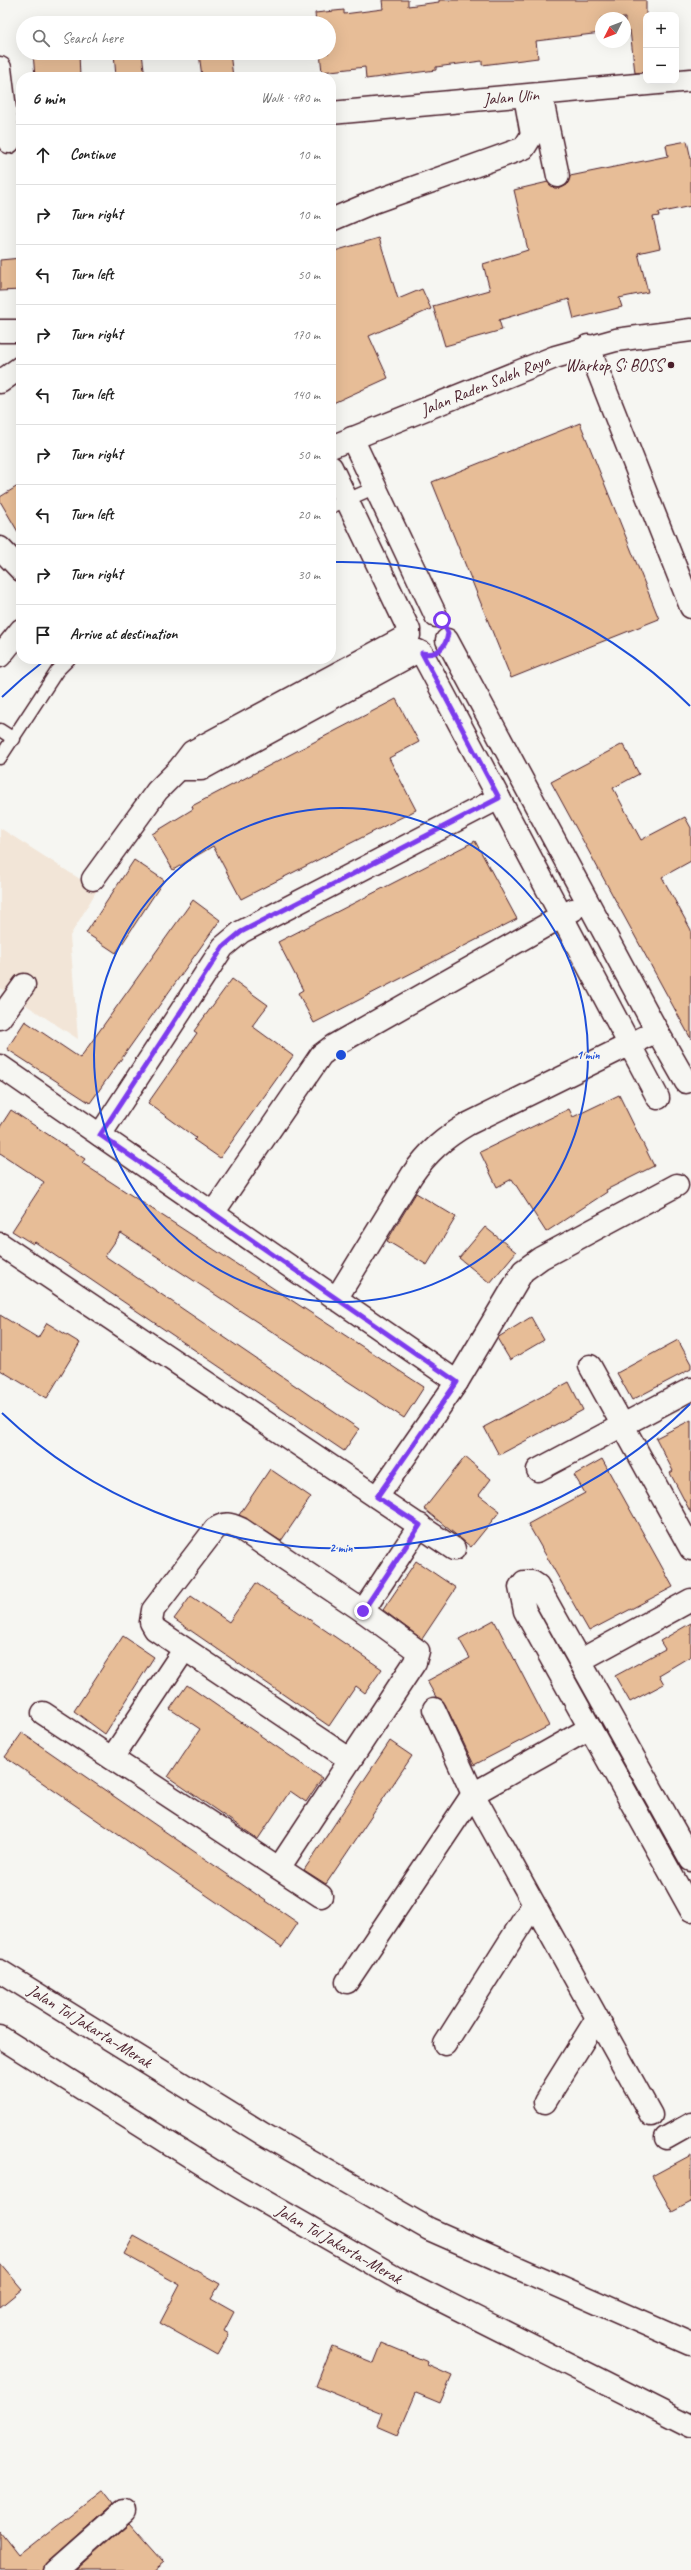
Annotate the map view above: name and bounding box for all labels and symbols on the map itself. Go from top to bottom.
north arrow [595,12,631,48]
street label: Jalan Ulin [481,84,541,110]
street label: Jalan Raden Saleh Raya [417,349,554,421]
place label: Warkop Si BOSS [566,355,667,376]
marker: Warkop Si BOSS [666,360,676,370]
route start [433,611,451,629]
text: 1 min [577,1047,600,1063]
centre of rings [334,1048,348,1062]
text: 2 min [330,1540,353,1556]
route end [354,1602,372,1620]
street label: Jalan Tol Jakarta–Merak [23,1979,157,2073]
street label: Jalan Tol Jakarta–Merak [271,2199,407,2289]

